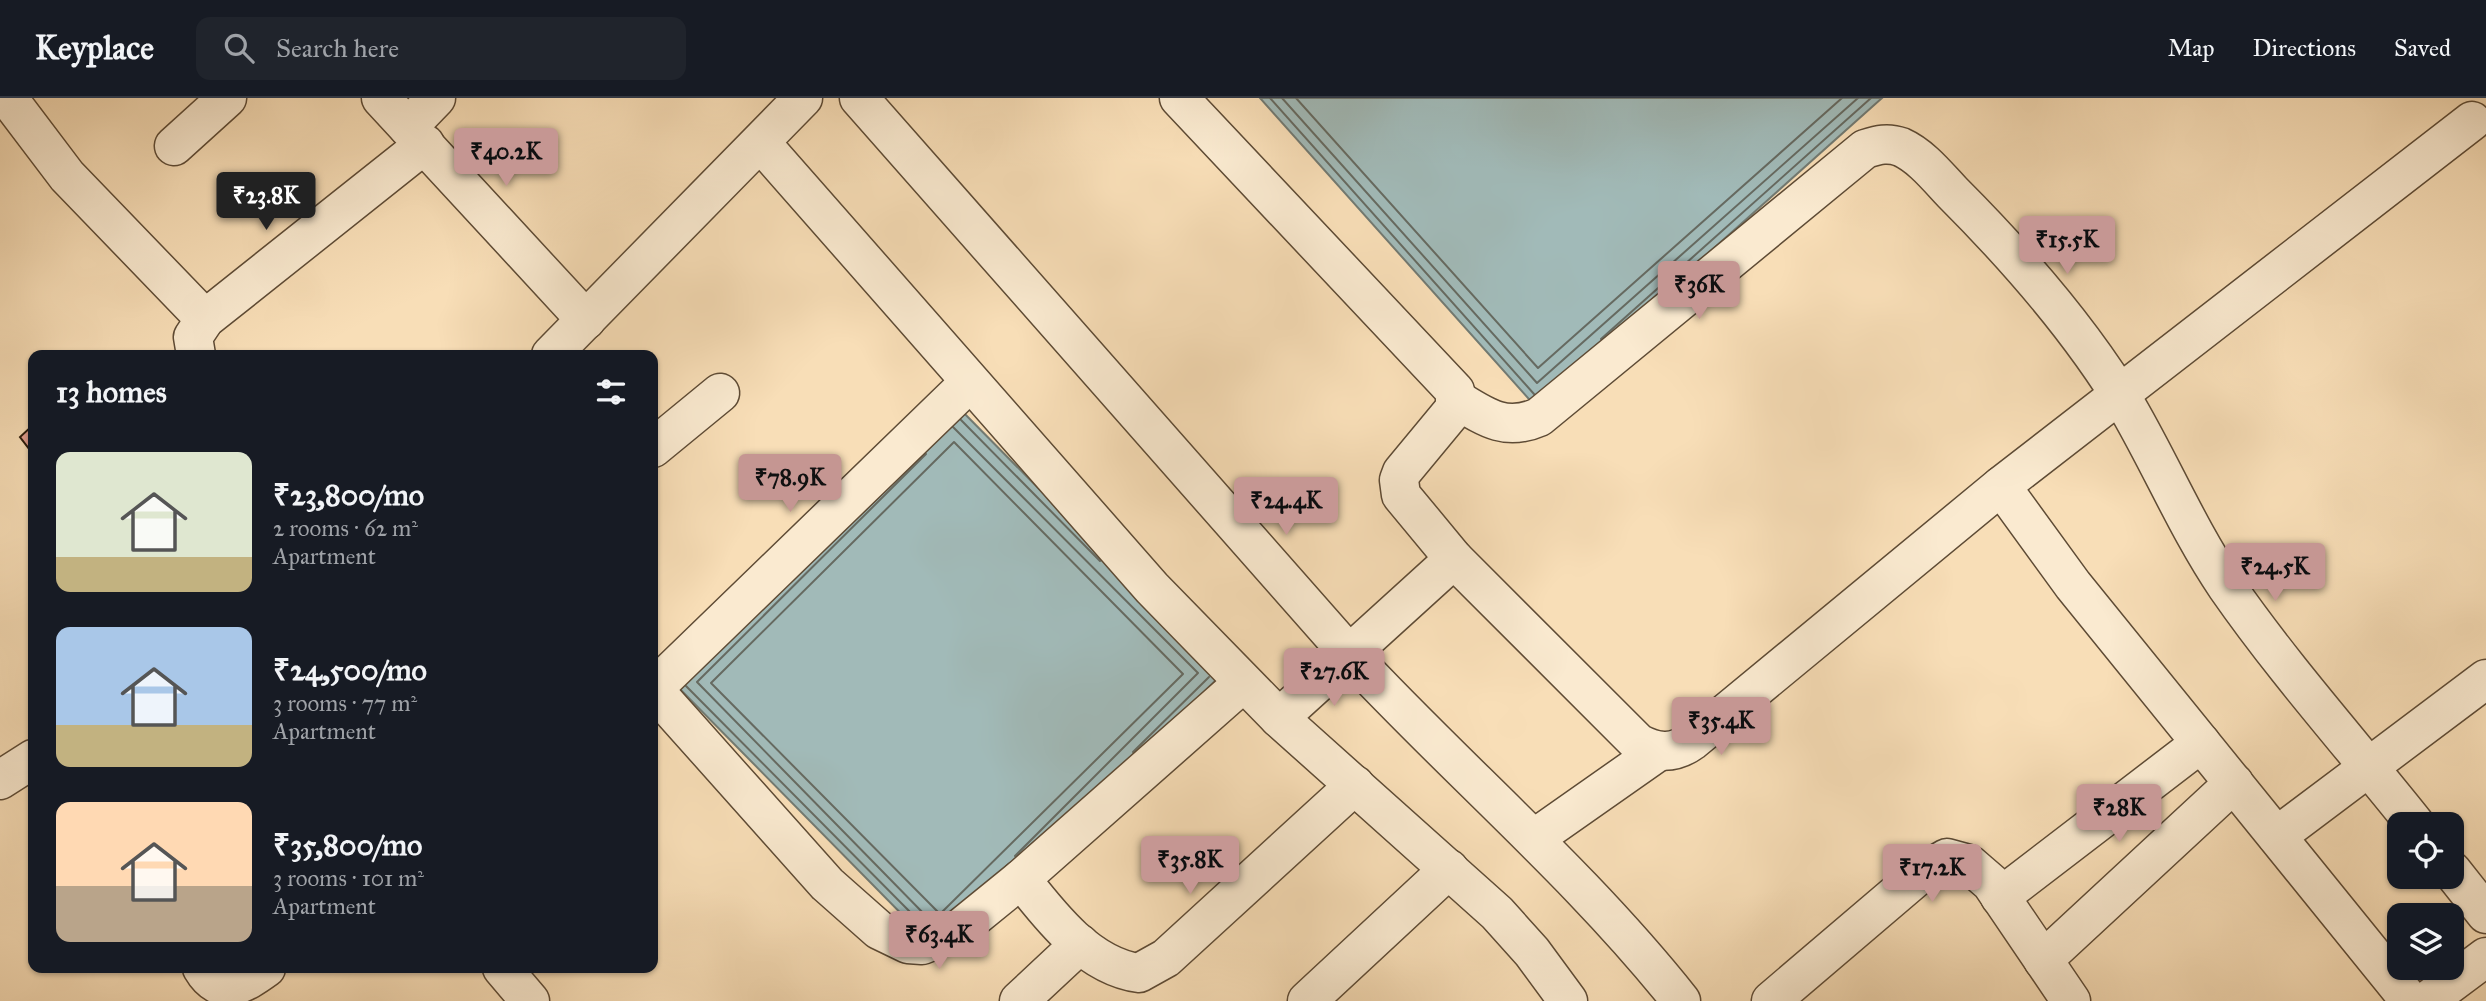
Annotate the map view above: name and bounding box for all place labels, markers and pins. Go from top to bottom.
pin: ₹40.2K [449,129,563,188]
pin: ₹23.8K [209,172,323,232]
pin: ₹15.5K [2010,216,2124,276]
pin: ₹36K [1658,262,1740,321]
pin: ₹78.9K [733,454,847,514]
pin: ₹24.4K [1229,478,1343,537]
pin: ₹24.5K [2218,544,2332,603]
pin: ₹27.6K [1277,648,1391,708]
pin: ₹35.4K [1664,698,1778,757]
pin: ₹28K [2078,784,2160,844]
pin: ₹35.8K [1133,836,1247,896]
pin: ₹17.2K [1875,844,1989,904]
pin: ₹63.4K [882,912,996,971]

